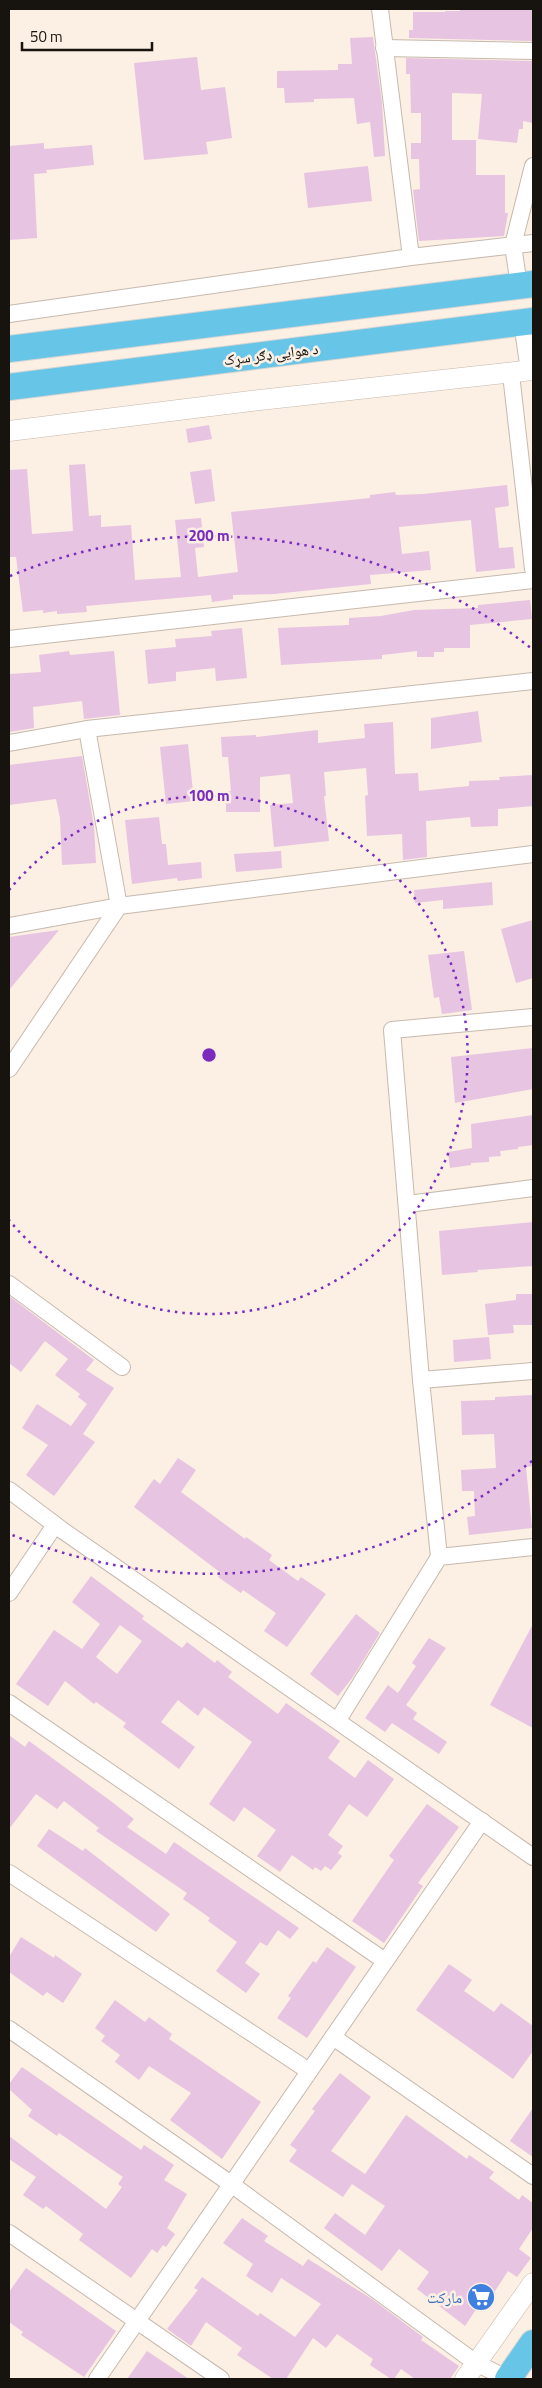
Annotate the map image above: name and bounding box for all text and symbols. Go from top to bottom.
scale bar [22,20,152,52]
text: 50 m [30,25,63,48]
street label: د هوایی ډګر سړک [222,337,320,371]
text: 200 m [188,524,230,547]
text: 100 m [188,784,230,807]
centre of rings [200,1046,218,1064]
supermarket icon: مارکت [466,2282,496,2312]
place label: مارکت [427,2286,462,2309]

